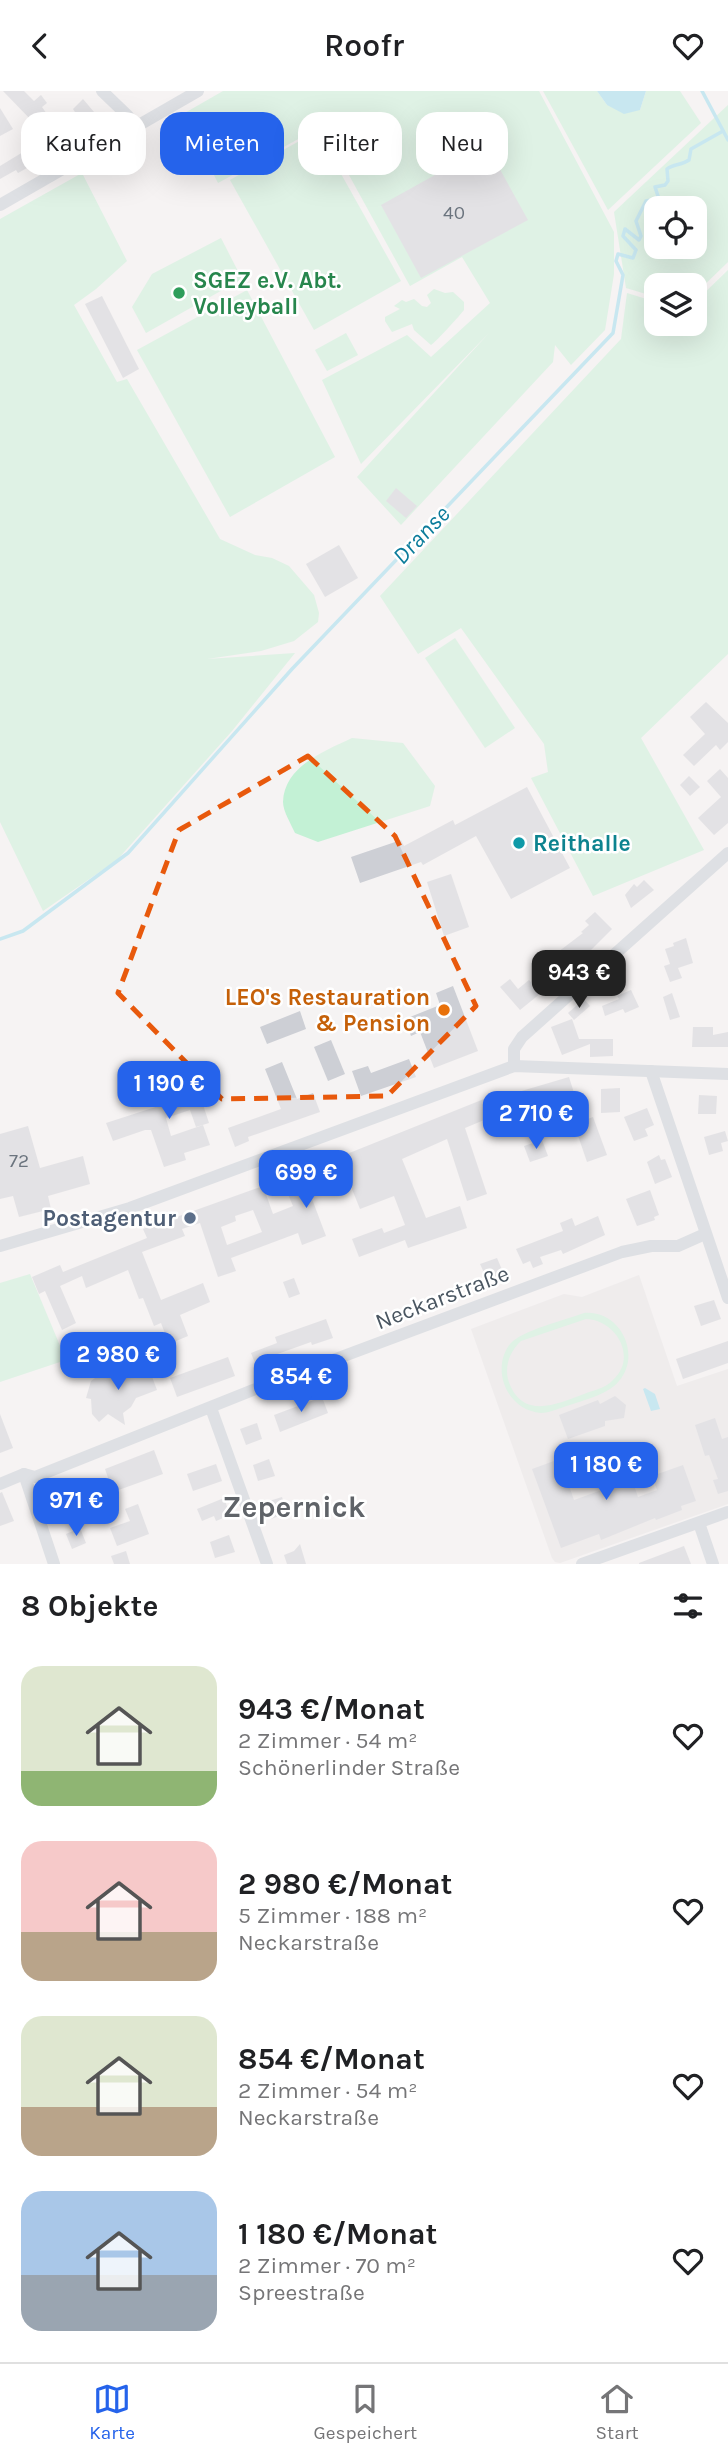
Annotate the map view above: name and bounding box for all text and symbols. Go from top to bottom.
icon: back [21,27,59,65]
text: Roofr [324,27,404,64]
icon: heart [669,27,707,65]
chip: Kaufen [21,112,146,175]
chip: Mieten [160,112,284,175]
chip: Filter [298,112,402,175]
chip: Neu [416,112,508,175]
map controls [644,196,707,336]
button: locate [644,196,707,259]
house number: 40 [443,202,465,224]
place label: SGEZ e.V. Abt. Volleyball [193,267,341,320]
button: layers [644,273,707,336]
marker: SGEZ e.V. Abt. Volleyball [171,285,187,301]
water label: Dranse [387,500,455,570]
place label: Reithalle [533,830,631,857]
marker: Reithalle [511,835,527,851]
pin: 943 € [530,951,628,1010]
text: 943 € [548,959,610,986]
place label: LEO's Restauration & Pension [225,984,430,1037]
marker: LEO's Restauration & Pension [436,1002,452,1018]
pin: 1 190 € [104,1061,234,1121]
text: 1 190 € [133,1070,205,1097]
pin: 2 710 € [471,1091,601,1151]
text: 2 710 € [499,1100,573,1127]
house number: 72 [9,1150,29,1172]
pin: 699 € [257,1151,355,1210]
text: 699 € [275,1159,337,1186]
place label: Postagentur [43,1205,176,1232]
marker: Postagentur [182,1210,198,1226]
street label: Neckarstraße [372,1260,513,1335]
pin: 2 980 € [53,1333,183,1392]
text: 2 980 € [76,1341,160,1368]
pin: 854 € [252,1355,350,1414]
text: 854 € [270,1363,332,1390]
pin: 1 180 € [541,1443,671,1502]
text: 1 180 € [570,1451,642,1478]
pin: 971 € [27,1479,125,1538]
text: 971 € [49,1487,103,1514]
district label: Zepernick [223,1489,366,1525]
icon: filters [669,1587,707,1625]
text: 8 Objekte [21,1588,158,1624]
text: 943 €/Monat [238,1691,425,1727]
icon: home [77,1694,161,1778]
icon: heart [669,1717,707,1755]
text: 2 Zimmer · 54 m² [238,1727,417,1754]
text: Schönerlinder Straße [238,1754,460,1781]
text: 2 980 €/Monat [238,1866,452,1902]
icon: home [77,1869,161,1953]
icon: heart [669,1892,707,1930]
text: 5 Zimmer · 188 m² [238,1902,427,1929]
text: Neckarstraße [238,1929,379,1956]
text: 854 €/Monat [238,2041,425,2077]
icon: home [77,2044,161,2128]
icon: heart [669,2067,707,2105]
text: 2 Zimmer · 54 m² [238,2077,417,2104]
text: Neckarstraße [238,2104,379,2131]
text: 1 180 €/Monat [238,2216,437,2252]
icon: home [77,2219,161,2303]
icon: heart [669,2242,707,2280]
text: 2 Zimmer · 70 m² [238,2252,416,2279]
text: Spreestraße [238,2279,365,2306]
tab: Karte [89,2380,135,2444]
tab: Gespeichert [314,2380,417,2444]
tab: Start [596,2380,639,2444]

